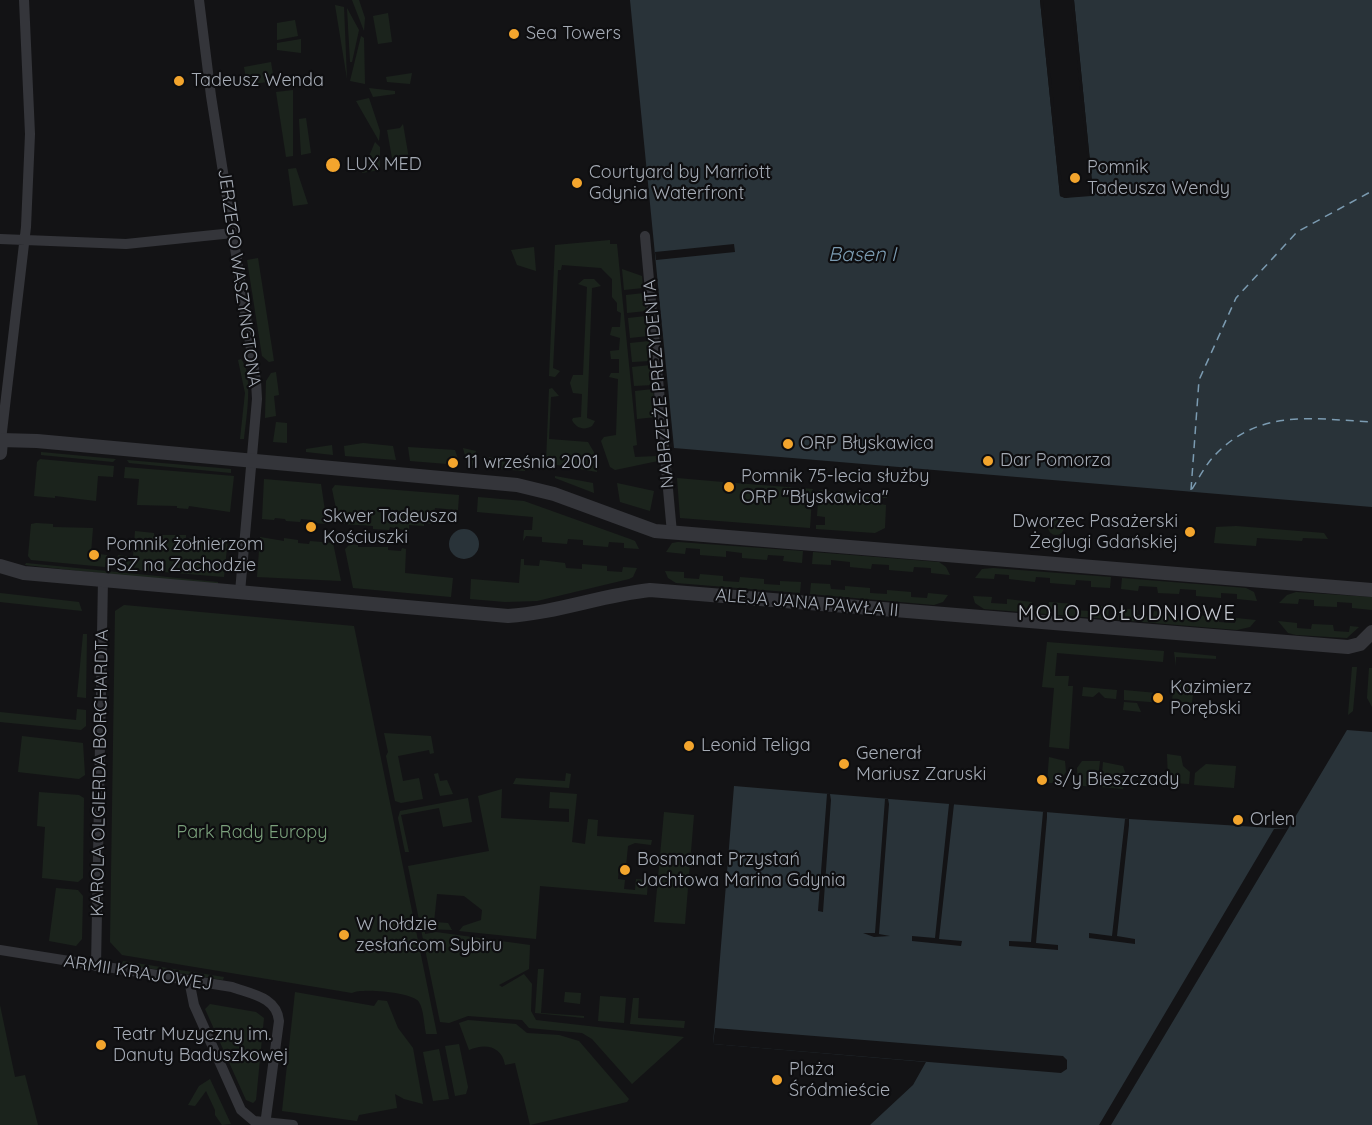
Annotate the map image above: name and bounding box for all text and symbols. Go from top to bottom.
place label: Sea Towers [526,23,621,45]
marker: Sea Towers [507,27,521,41]
place label: Tadeusz Wenda [191,70,324,92]
marker: Tadeusz Wenda [172,74,186,88]
place label: LUX MED [346,154,422,176]
marker: LUX MED [324,156,342,174]
place label: Pomnik Tadeusza Wendy [1087,157,1230,200]
place label: Courtyard by Marriott Gdynia Waterfront [589,162,771,204]
street label: JERZEGO WASZYNGTONA [213,167,265,389]
marker: Pomnik Tadeusza Wendy [1068,171,1082,185]
marker: Courtyard by Marriott Gdynia Waterfront [570,176,584,190]
water label: Basen I [828,243,896,267]
street label: NABRZEŻE PREZYDENTA [639,279,679,489]
place label: ORP Błyskawica [800,433,934,455]
marker: ORP Błyskawica [781,437,795,451]
place label: Dar Pomorza [1000,450,1111,472]
place label: 11 września 2001 [465,452,599,474]
marker: Dar Pomorza [981,454,995,468]
marker: 11 września 2001 [446,456,460,470]
place label: Pomnik 75-lecia służby ORP "Błyskawica" [741,466,929,508]
marker: Pomnik 75-lecia służby ORP "Błyskawica" [722,480,736,494]
place label: Skwer Tadeusza Kościuszki [323,506,458,548]
place label: Dworzec Pasażerski Żeglugi Gdańskiej [1012,511,1178,554]
marker: Skwer Tadeusza Kościuszki [304,520,318,534]
marker: Dworzec Pasażerski Żeglugi Gdańskiej [1183,525,1197,539]
place label: Pomnik żołnierzom PSZ na Zachodzie [106,534,263,576]
marker: Pomnik żołnierzom PSZ na Zachodzie [87,548,101,562]
street label: ALEJA JANA PAWŁA II [715,584,899,622]
district label: MOLO POŁUDNIOWE [1018,602,1236,626]
street label: KAROLA OLGIERDA BORCHARDTA [87,629,113,917]
place label: Kazimierz Porębski [1170,677,1252,720]
marker: Kazimierz Porębski [1151,691,1165,705]
place label: Leonid Teliga [701,735,811,757]
marker: Leonid Teliga [682,739,696,753]
place label: Generał Mariusz Zaruski [856,743,986,786]
marker: Generał Mariusz Zaruski [837,757,851,771]
place label: s/y Bieszczady [1054,769,1180,791]
marker: s/y Bieszczady [1035,773,1049,787]
place label: Orlen [1250,809,1295,831]
marker: Orlen [1231,813,1245,827]
park label: Park Rady Europy [177,822,327,844]
place label: Bosmanat Przystań Jachtowa Marina Gdynia [637,849,846,892]
marker: Bosmanat Przystań Jachtowa Marina Gdynia [618,863,632,877]
place label: W hołdzie zesłańcom Sybiru [356,914,502,956]
marker: W hołdzie zesłańcom Sybiru [337,928,351,942]
street label: ARMII KRAJOWEJ [62,951,214,995]
place label: Teatr Muzyczny im. Danuty Baduszkowej [113,1024,289,1066]
marker: Teatr Muzyczny im. Danuty Baduszkowej [94,1038,108,1052]
place label: Plaża Śródmieście [789,1059,890,1102]
marker: Plaża Śródmieście [770,1073,784,1087]

